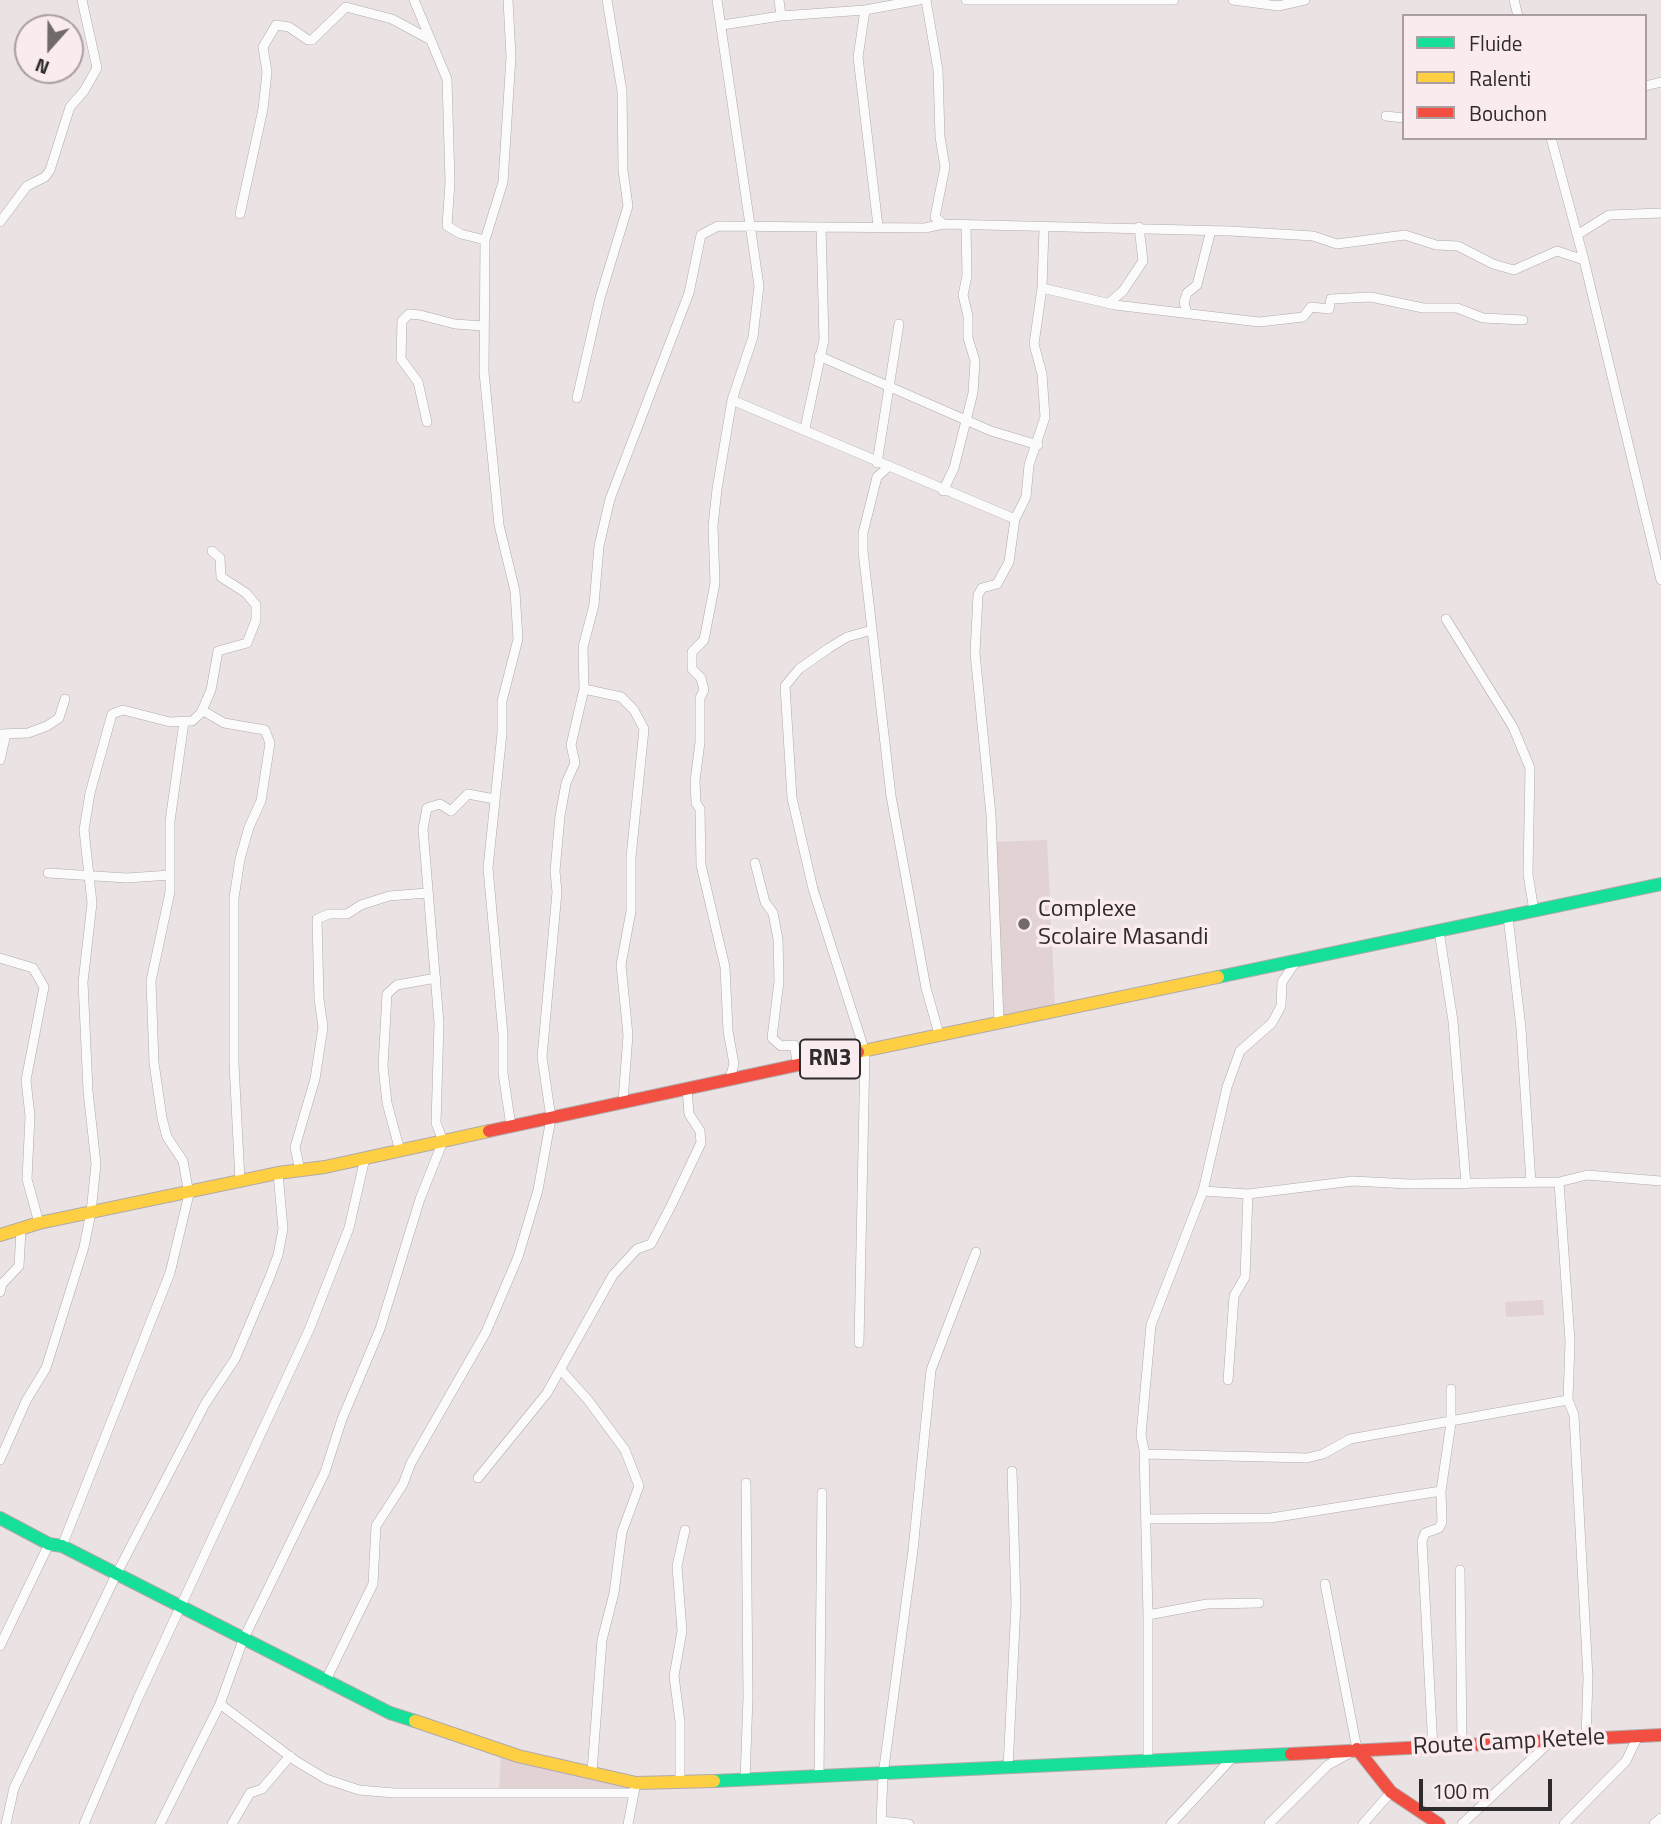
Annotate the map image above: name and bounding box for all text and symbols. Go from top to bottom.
north arrow [14,14,84,84]
legend [1402,14,1647,140]
text: Fluide [1469,27,1522,59]
text: N [31,51,53,83]
text: Ralenti [1469,62,1531,94]
text: Bouchon [1469,97,1547,129]
place label: Complexe Scolaire Masandi [1038,896,1208,952]
marker: Complexe Scolaire Masandi [1016,916,1032,932]
road number: RN3 [800,1040,860,1078]
street label: Route Camp Ketele [1412,1724,1606,1762]
scale bar [1423,1764,1556,1808]
text: 100 m [1432,1775,1489,1807]

